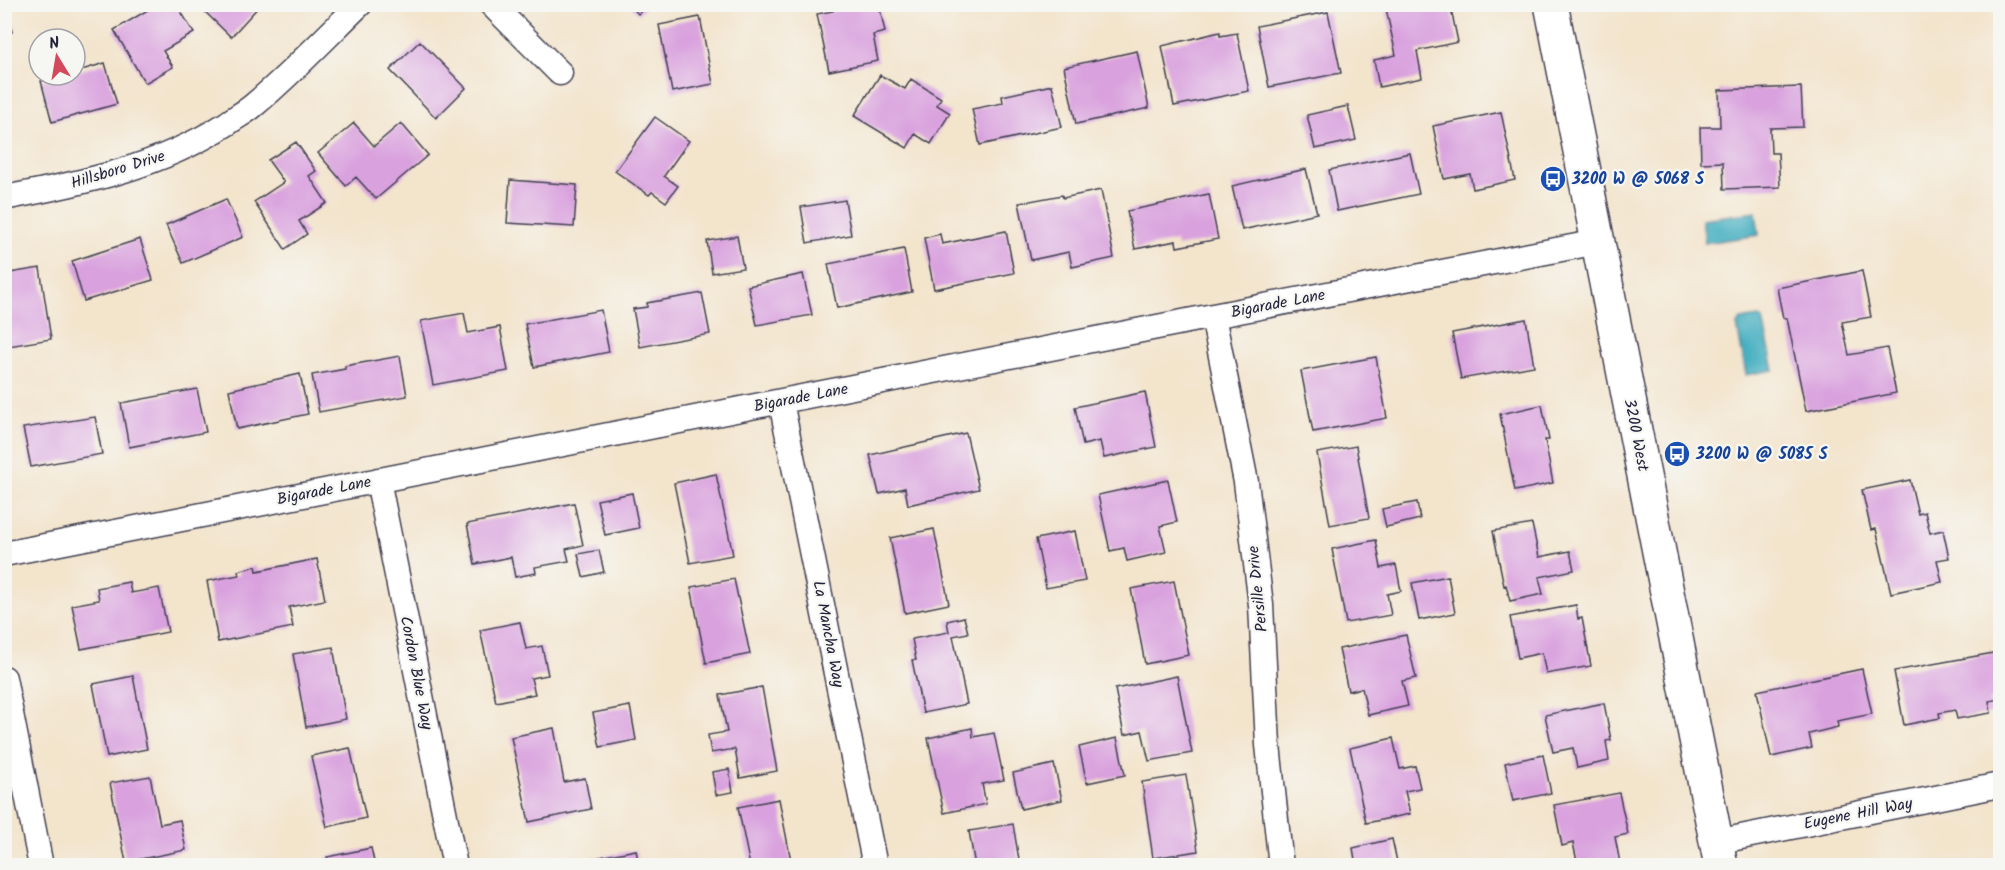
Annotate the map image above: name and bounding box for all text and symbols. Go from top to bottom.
north arrow [27,27,87,87]
text: N [47,31,62,57]
street label: Hillsboro Drive [68,144,168,196]
bus stop icon: 3200 W @ 5068 S [1538,164,1568,194]
place label: 3200 W @ 5068 S [1571,167,1704,192]
street label: Bigarade Lane [1229,283,1327,325]
street label: Bigarade Lane [752,377,850,419]
street label: 3200 West [1617,397,1655,474]
bus stop icon: 3200 W @ 5085 S [1662,439,1692,469]
place label: 3200 W @ 5085 S [1695,442,1828,467]
street label: Bigarade Lane [275,470,373,512]
street label: Persille Drive [1241,545,1275,633]
street label: La Mancha Way [805,578,851,690]
street label: Cordon Blue Way [393,614,439,732]
street label: Eugene Hill Way [1801,791,1915,837]

